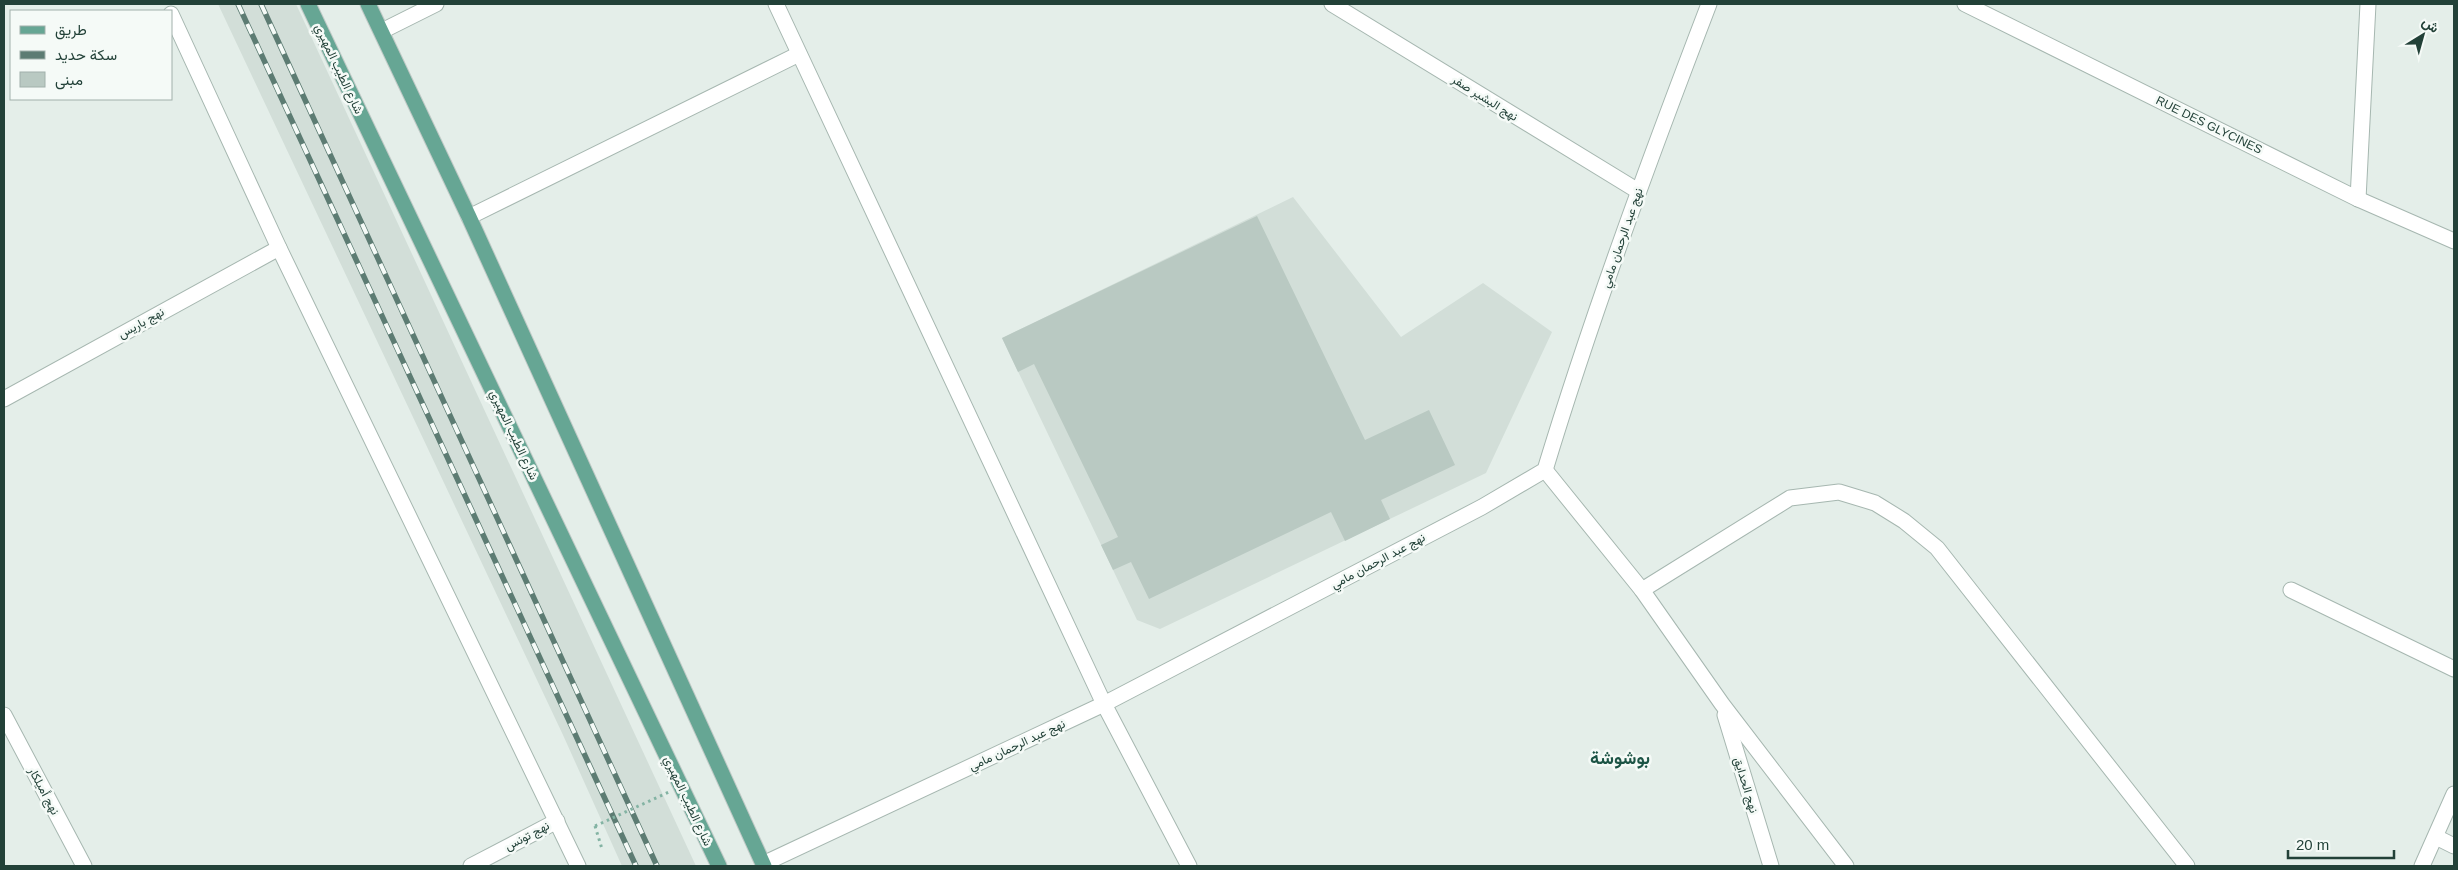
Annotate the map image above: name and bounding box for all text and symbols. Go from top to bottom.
legend [10,10,172,100]
north arrow [2398,10,2448,60]
text: ش [2419,13,2442,37]
text: طريق [55,21,87,40]
street label: شارع الطيب المهيري [309,22,366,117]
text: سكة حديد [55,46,117,64]
text: مبنى [55,71,83,90]
street label: نهج البشير صفر [1448,72,1520,125]
street label: RUE DES GLYCINES [2154,93,2264,157]
street label: نهج عبد الرحمان مامي [1598,186,1648,291]
street label: نهج باريس [116,305,167,343]
street label: شارع الطيب المهيري [484,388,541,483]
street label: نهج عبد الرحمان مامي [1329,530,1429,594]
street label: نهج عبد الرحمان مامي [967,717,1069,776]
district label: بوشوشة [1590,748,1650,769]
street label: شارع الطيب المهيري [658,754,715,849]
street label: نهج الحدايق [1729,755,1761,815]
street label: نهج أميلكار [23,764,62,818]
street label: نهج تونس [502,818,553,855]
scale bar [2288,828,2394,860]
text: 20 m [2296,836,2329,853]

